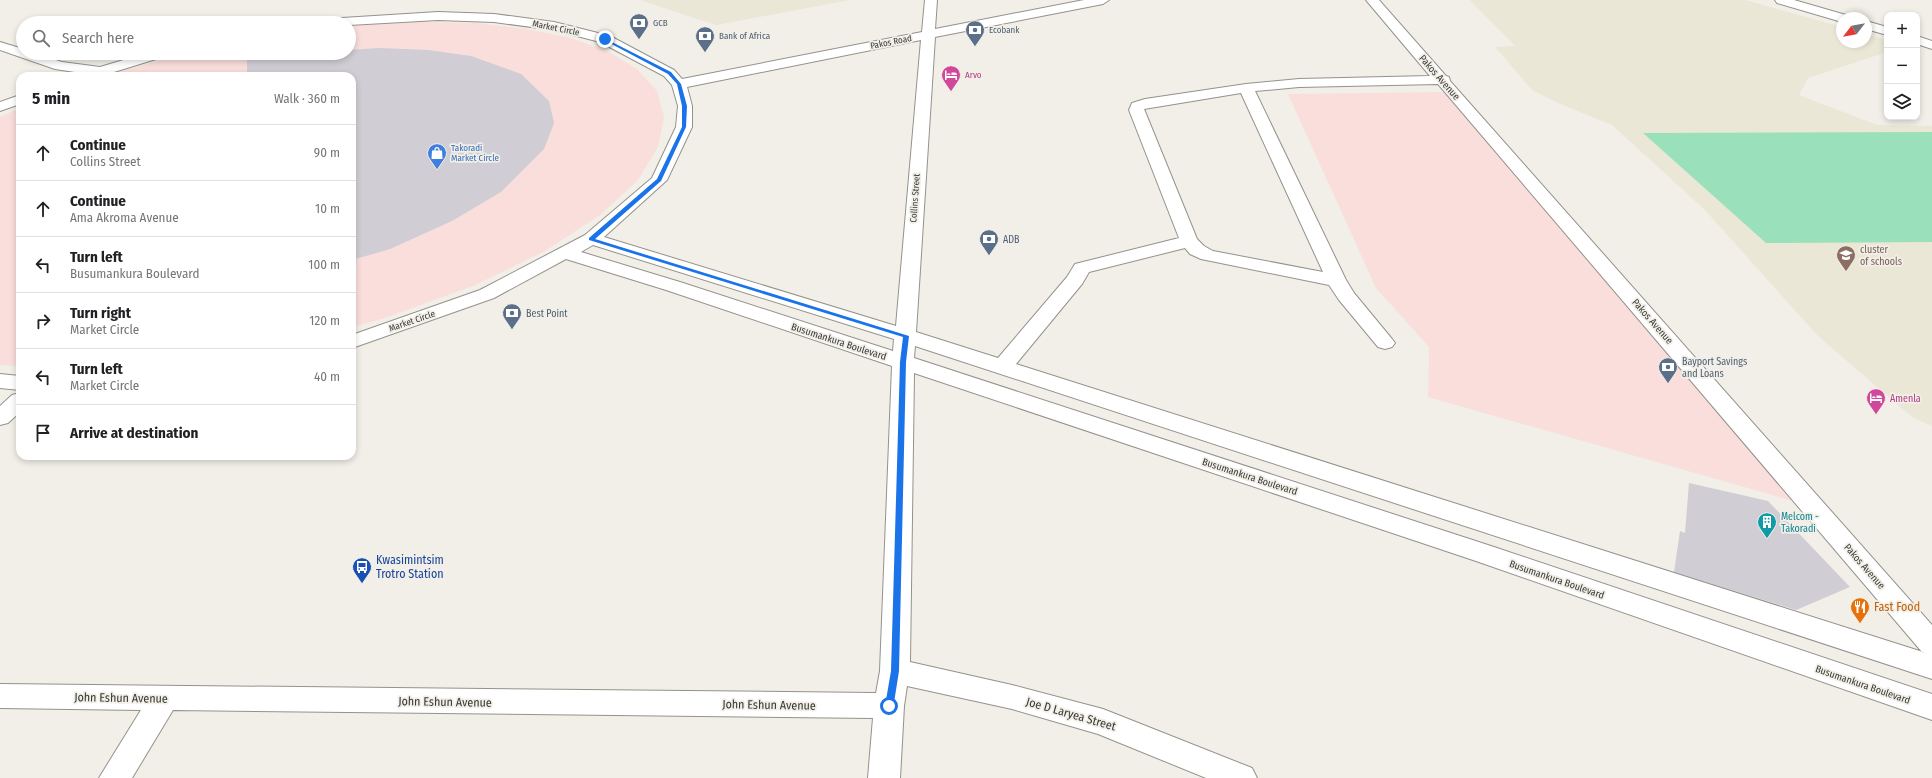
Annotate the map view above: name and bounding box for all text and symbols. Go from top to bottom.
bank icon: GCB [628,12,650,40]
north arrow [1836,12,1872,48]
map controls [1884,12,1920,120]
button: + [1884,12,1920,48]
search box [16,16,356,60]
place label: GCB [653,18,668,28]
street label: Market Circle [532,19,581,38]
bank icon: Ecobank [964,19,986,47]
bank icon: Bank of Africa [694,25,716,53]
place label: Ecobank [989,25,1020,35]
icon: search [30,27,52,49]
text: Search here [62,29,134,47]
route end [596,30,614,48]
place label: Bank of Africa [719,31,771,41]
street label: Pakos Road [869,33,913,51]
button: − [1884,48,1920,84]
street label: Pakos Avenue [1416,53,1462,103]
hotel icon: Arvo [940,64,962,92]
place label: Arvo [965,70,982,80]
button: layers [1884,84,1920,120]
text: 5 min [32,88,70,109]
text: Walk · 360 m [274,91,340,106]
text: Continue [70,136,126,154]
icon: ahead [32,142,54,164]
shop icon: Takoradi Market Circle [426,142,448,170]
place label: Takoradi Market Circle [451,143,499,163]
text: 90 m [314,145,340,160]
text: Collins Street [70,154,141,169]
street label: Collins Street [908,173,922,223]
text: Continue [70,192,126,210]
icon: ahead [32,198,54,220]
text: 10 m [315,201,340,216]
text: Ama Akroma Avenue [70,210,179,225]
bank icon: ADB [978,228,1000,256]
place label: ADB [1003,234,1020,246]
school or university icon: cluster of schools [1835,244,1857,272]
place label: cluster of schools [1860,244,1902,268]
text: Turn left [70,248,123,266]
icon: left [32,254,54,276]
text: 100 m [308,257,340,272]
text: Busumankura Boulevard [70,266,199,281]
street label: Pakos Avenue [1629,297,1675,347]
bank icon: Best Point [501,302,523,330]
text: Turn right [70,304,131,322]
street label: Market Circle [388,308,437,334]
place label: Best Point [526,308,568,320]
icon: right [32,310,54,332]
text: 120 m [309,313,340,328]
street label: Busumankura Boulevard [789,321,888,363]
text: Market Circle [70,322,139,337]
bank icon: Bayport Savings and Loans [1657,356,1679,384]
place label: Bayport Savings and Loans [1682,356,1747,380]
text: Turn left [70,360,123,378]
icon: left [32,366,54,388]
text: 40 m [314,369,340,384]
text: Market Circle [70,378,139,393]
hotel icon: Amenla [1865,387,1887,415]
place label: Amenla [1890,393,1921,405]
icon: arrive [32,422,54,444]
text: Arrive at destination [70,424,198,442]
street label: Busumankura Boulevard [1200,456,1299,498]
building icon: Melcom - Takoradi [1756,511,1778,539]
place label: Melcom - Takoradi [1781,511,1819,535]
street label: Pakos Avenue [1841,542,1887,592]
place label: Kwasimintsim Trotro Station [376,553,444,581]
bus stop icon: Kwasimintsim Trotro Station [351,556,373,584]
street label: Busumankura Boulevard [1508,558,1606,602]
restaurant icon: Fast Food [1849,596,1871,624]
place label: Fast Food [1874,600,1920,614]
street label: Busumankura Boulevard [1814,663,1912,707]
street label: John Eshun Avenue [74,690,168,706]
street label: John Eshun Avenue [398,694,492,710]
street label: Joe D Laryea Street [1024,694,1118,734]
street label: John Eshun Avenue [722,697,816,713]
route start [880,697,898,715]

